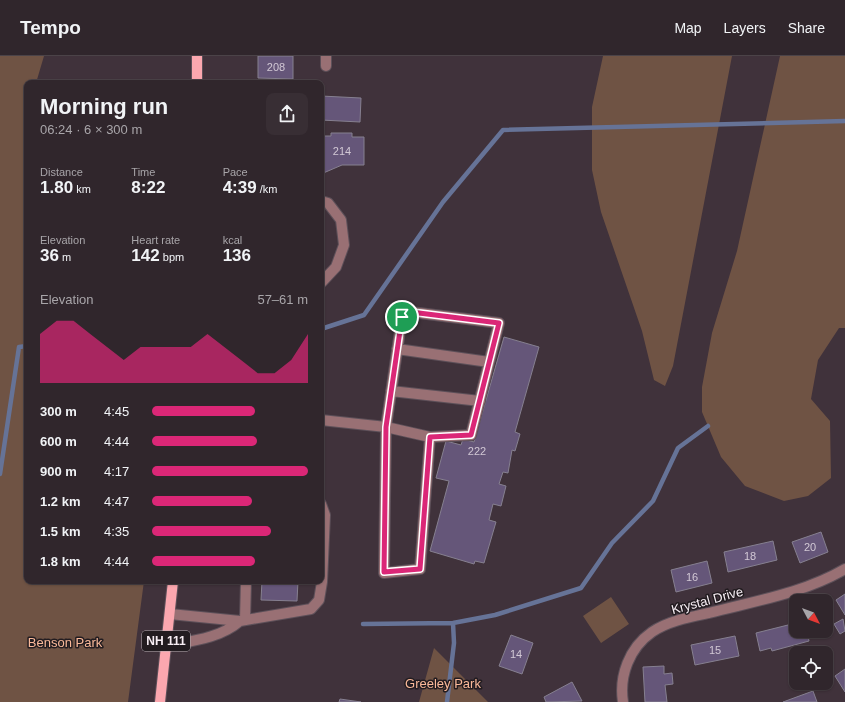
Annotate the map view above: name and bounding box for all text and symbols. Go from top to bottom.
text: Tempo [20,17,81,38]
text: Map [674,20,702,36]
text: Layers [724,20,766,36]
text: Share [788,20,825,36]
house number: 208 [267,61,285,73]
button: share [266,93,308,135]
text: Morning run [40,94,168,119]
text: 06:24 · 6 × 300 m [40,122,142,137]
house number: 214 [333,145,351,157]
text: Distance [40,166,83,178]
text: Time [131,166,155,178]
text: Pace [223,166,248,178]
text: 1.80 [40,178,73,197]
text: 8:22 [131,178,165,197]
text: 4:39 [223,178,257,197]
text: km [73,183,91,195]
text: /km [257,183,277,195]
text: Elevation [40,234,85,246]
text: Heart rate [131,234,180,246]
text: kcal [223,234,242,246]
text: 36 [40,246,59,265]
text: 142 [131,246,160,265]
text: 136 [223,246,251,265]
text: m [59,251,71,263]
text: bpm [160,251,184,263]
text: Elevation [40,292,93,307]
text: 57–61 m [257,292,308,307]
pin [385,300,419,334]
icon: arrive [391,306,413,328]
text: 300 m [40,404,77,419]
text: 4:45 [104,404,129,419]
text: 600 m [40,434,77,449]
text: 4:44 [104,434,129,449]
house number: 222 [468,445,486,457]
text: 900 m [40,464,77,479]
text: 4:17 [104,464,129,479]
text: 1.2 km [40,494,80,509]
text: 4:47 [104,494,129,509]
text: 1.5 km [40,524,80,539]
text: 4:35 [104,524,129,539]
house number: 20 [804,541,816,553]
house number: 18 [744,550,756,562]
text: 1.8 km [40,554,80,569]
text: 4:44 [104,554,129,569]
house number: 16 [686,571,698,583]
street label: Krystal Drive [670,584,745,617]
north arrow [789,594,833,638]
map controls [789,594,833,690]
road number: NH 111 [142,631,190,651]
park label: Benson Park [28,635,103,650]
house number: 15 [709,644,721,656]
button: locate [789,646,833,690]
house number: 14 [510,648,522,660]
park label: Greeley Park [405,676,481,691]

